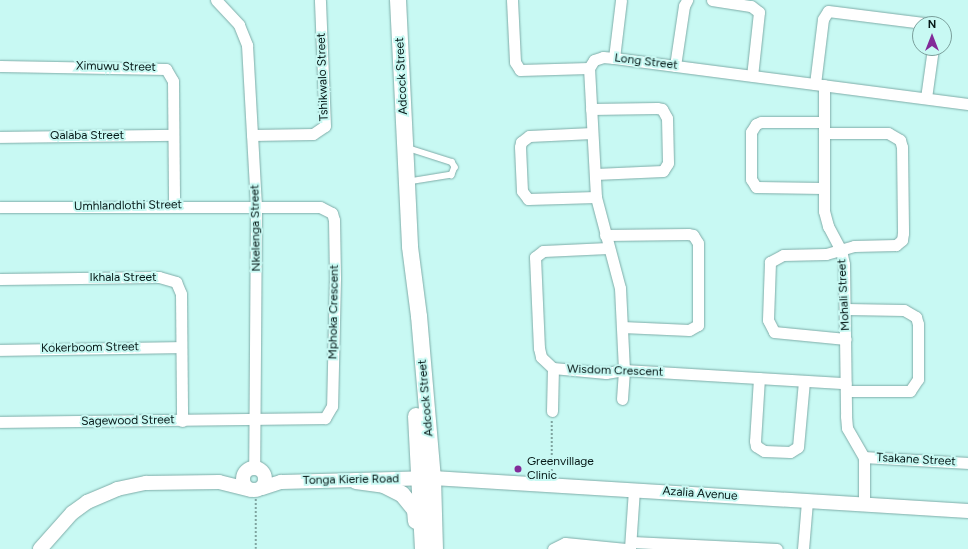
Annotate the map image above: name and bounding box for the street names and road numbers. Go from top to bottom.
street label: Tshikwalo Street [314,33,332,121]
street label: Adcock Street [393,37,411,115]
street label: Long Street [614,51,678,73]
street label: Ximuwu Street [76,59,156,75]
street label: Qalaba Street [50,129,124,143]
street label: Nkelenga Street [248,184,264,272]
street label: Umhlandlothi Street [74,198,182,214]
street label: Mohali Street [835,259,853,331]
street label: Mphoka Crescent [326,264,342,360]
street label: Ikhala Street [89,271,157,285]
street label: Kokerboom Street [41,340,139,356]
street label: Adcock Street [415,359,437,437]
street label: Wisdom Crescent [567,362,663,380]
street label: Sagewood Street [81,413,175,429]
street label: Tsakane Street [876,451,956,469]
street label: Tonga Kierie Road [303,472,399,488]
street label: Azalia Avenue [662,484,738,504]

